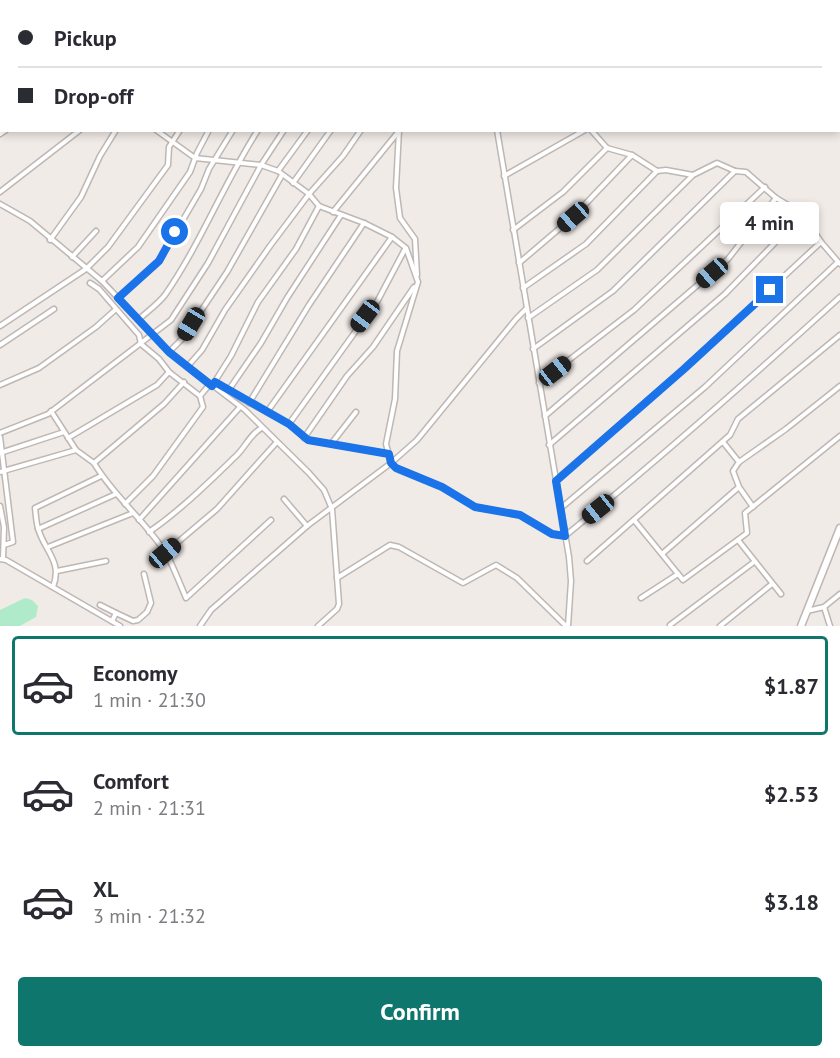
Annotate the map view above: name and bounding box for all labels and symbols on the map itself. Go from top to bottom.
car [554,198,592,236]
callout: 4 min [720,203,820,245]
route start [161,218,188,245]
car [693,254,731,292]
route end [756,276,783,303]
car [347,296,383,336]
car [174,304,208,344]
car [535,353,575,389]
car [578,491,618,527]
car [145,535,185,571]

